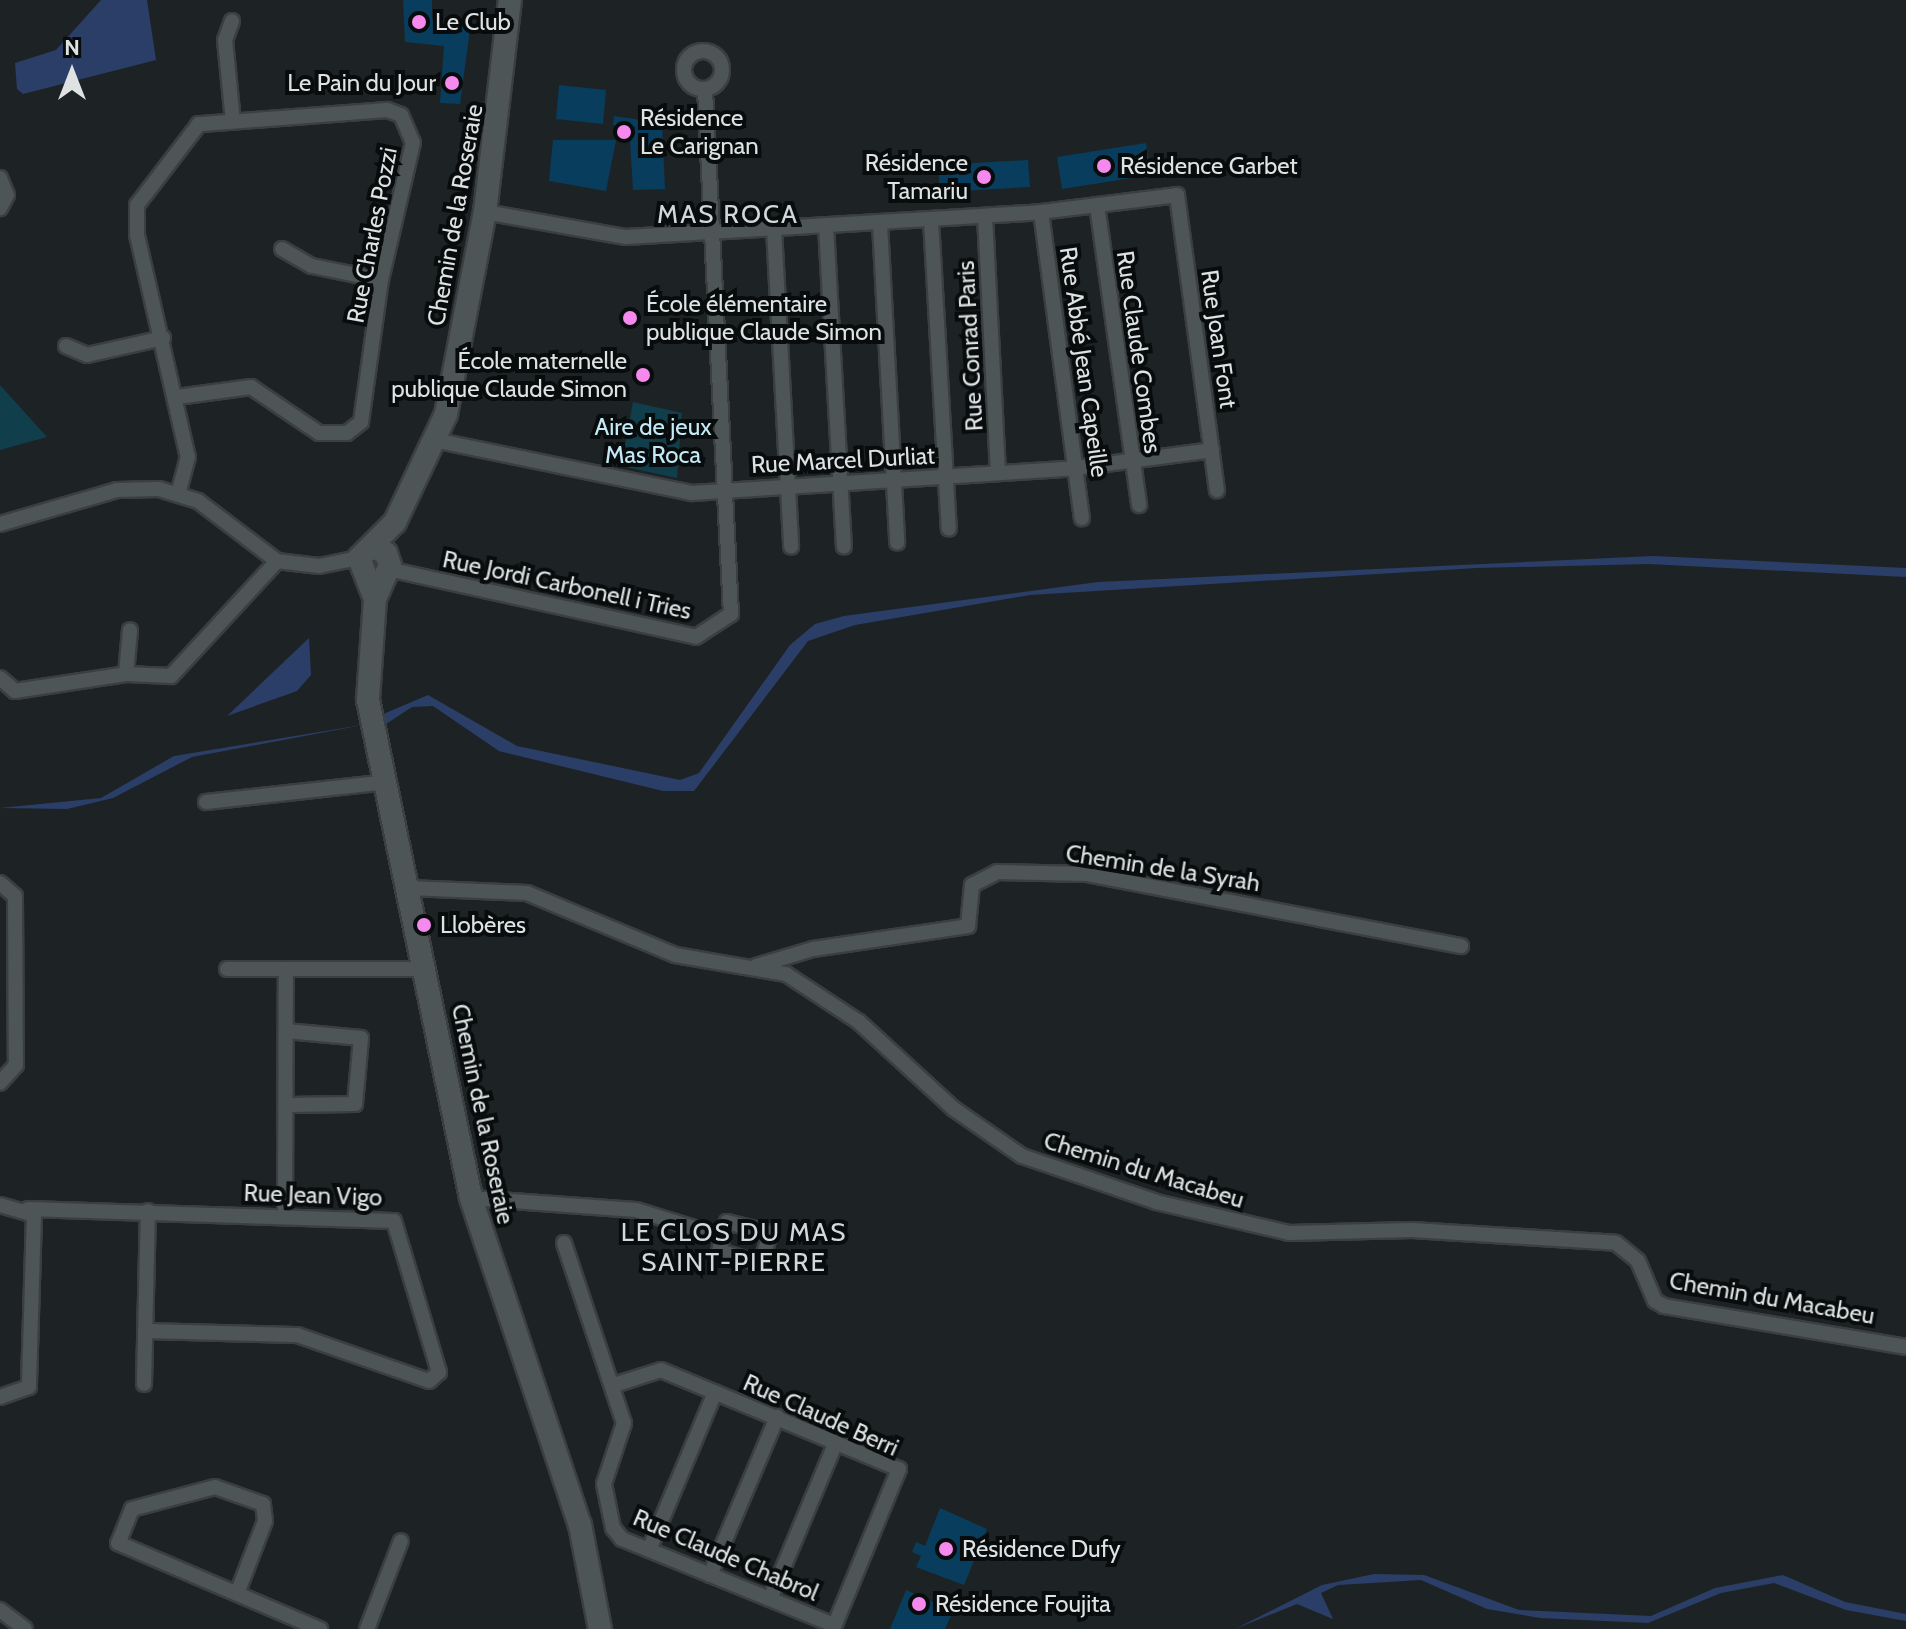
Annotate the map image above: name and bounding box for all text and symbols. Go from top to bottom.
place label: Le Club [435,8,511,36]
marker: Le Club [410,13,428,31]
north arrow [32,32,112,112]
text: N [64,34,80,61]
place label: Le Pain du Jour [287,69,436,97]
marker: Le Pain du Jour [443,74,461,92]
street label: Chemin de la Roseraie [421,102,489,328]
place label: Résidence Le Carignan [640,104,759,160]
marker: Résidence Le Carignan [615,123,633,141]
street label: Rue Charles Pozzi [341,145,403,325]
place label: Résidence Tamariu [865,149,968,205]
place label: Résidence Garbet [1120,152,1298,180]
marker: Résidence Garbet [1095,157,1113,175]
marker: Résidence Tamariu [975,168,993,186]
district label: MAS ROCA [657,199,799,231]
street label: Rue Abbé Jean Capeille [1054,245,1114,479]
street label: Rue Claude Combes [1111,249,1167,455]
street label: Rue Conrad Paris [951,260,989,432]
street label: Rue Joan Font [1195,268,1243,410]
place label: École élémentaire publique Claude Simon [646,290,882,346]
marker: École élémentaire publique Claude Simon [621,309,639,327]
place label: École maternelle publique Claude Simon [391,347,627,403]
marker: École maternelle publique Claude Simon [634,366,652,384]
park label: Aire de jeux Mas Roca [594,413,712,469]
street label: Rue Marcel Durliat [750,441,936,479]
street label: Rue Jordi Carbonell i Tries [440,545,694,625]
street label: Chemin de la Syrah [1064,838,1262,898]
place label: Llobères [440,911,526,939]
marker: Llobères [415,916,433,934]
street label: Chemin de la Roseraie [446,1001,520,1227]
street label: Chemin du Macabeu [1040,1126,1248,1214]
street label: Rue Jean Vigo [243,1178,383,1212]
district label: LE CLOS DU MAS SAINT-PIERRE [621,1217,847,1278]
street label: Chemin du Macabeu [1667,1266,1877,1330]
street label: Rue Claude Berri [739,1368,903,1462]
street label: Rue Claude Chabrol [629,1503,823,1607]
place label: Résidence Dufy [962,1535,1121,1563]
marker: Résidence Dufy [937,1540,955,1558]
place label: Résidence Foujita [935,1590,1111,1618]
marker: Résidence Foujita [910,1595,928,1613]

